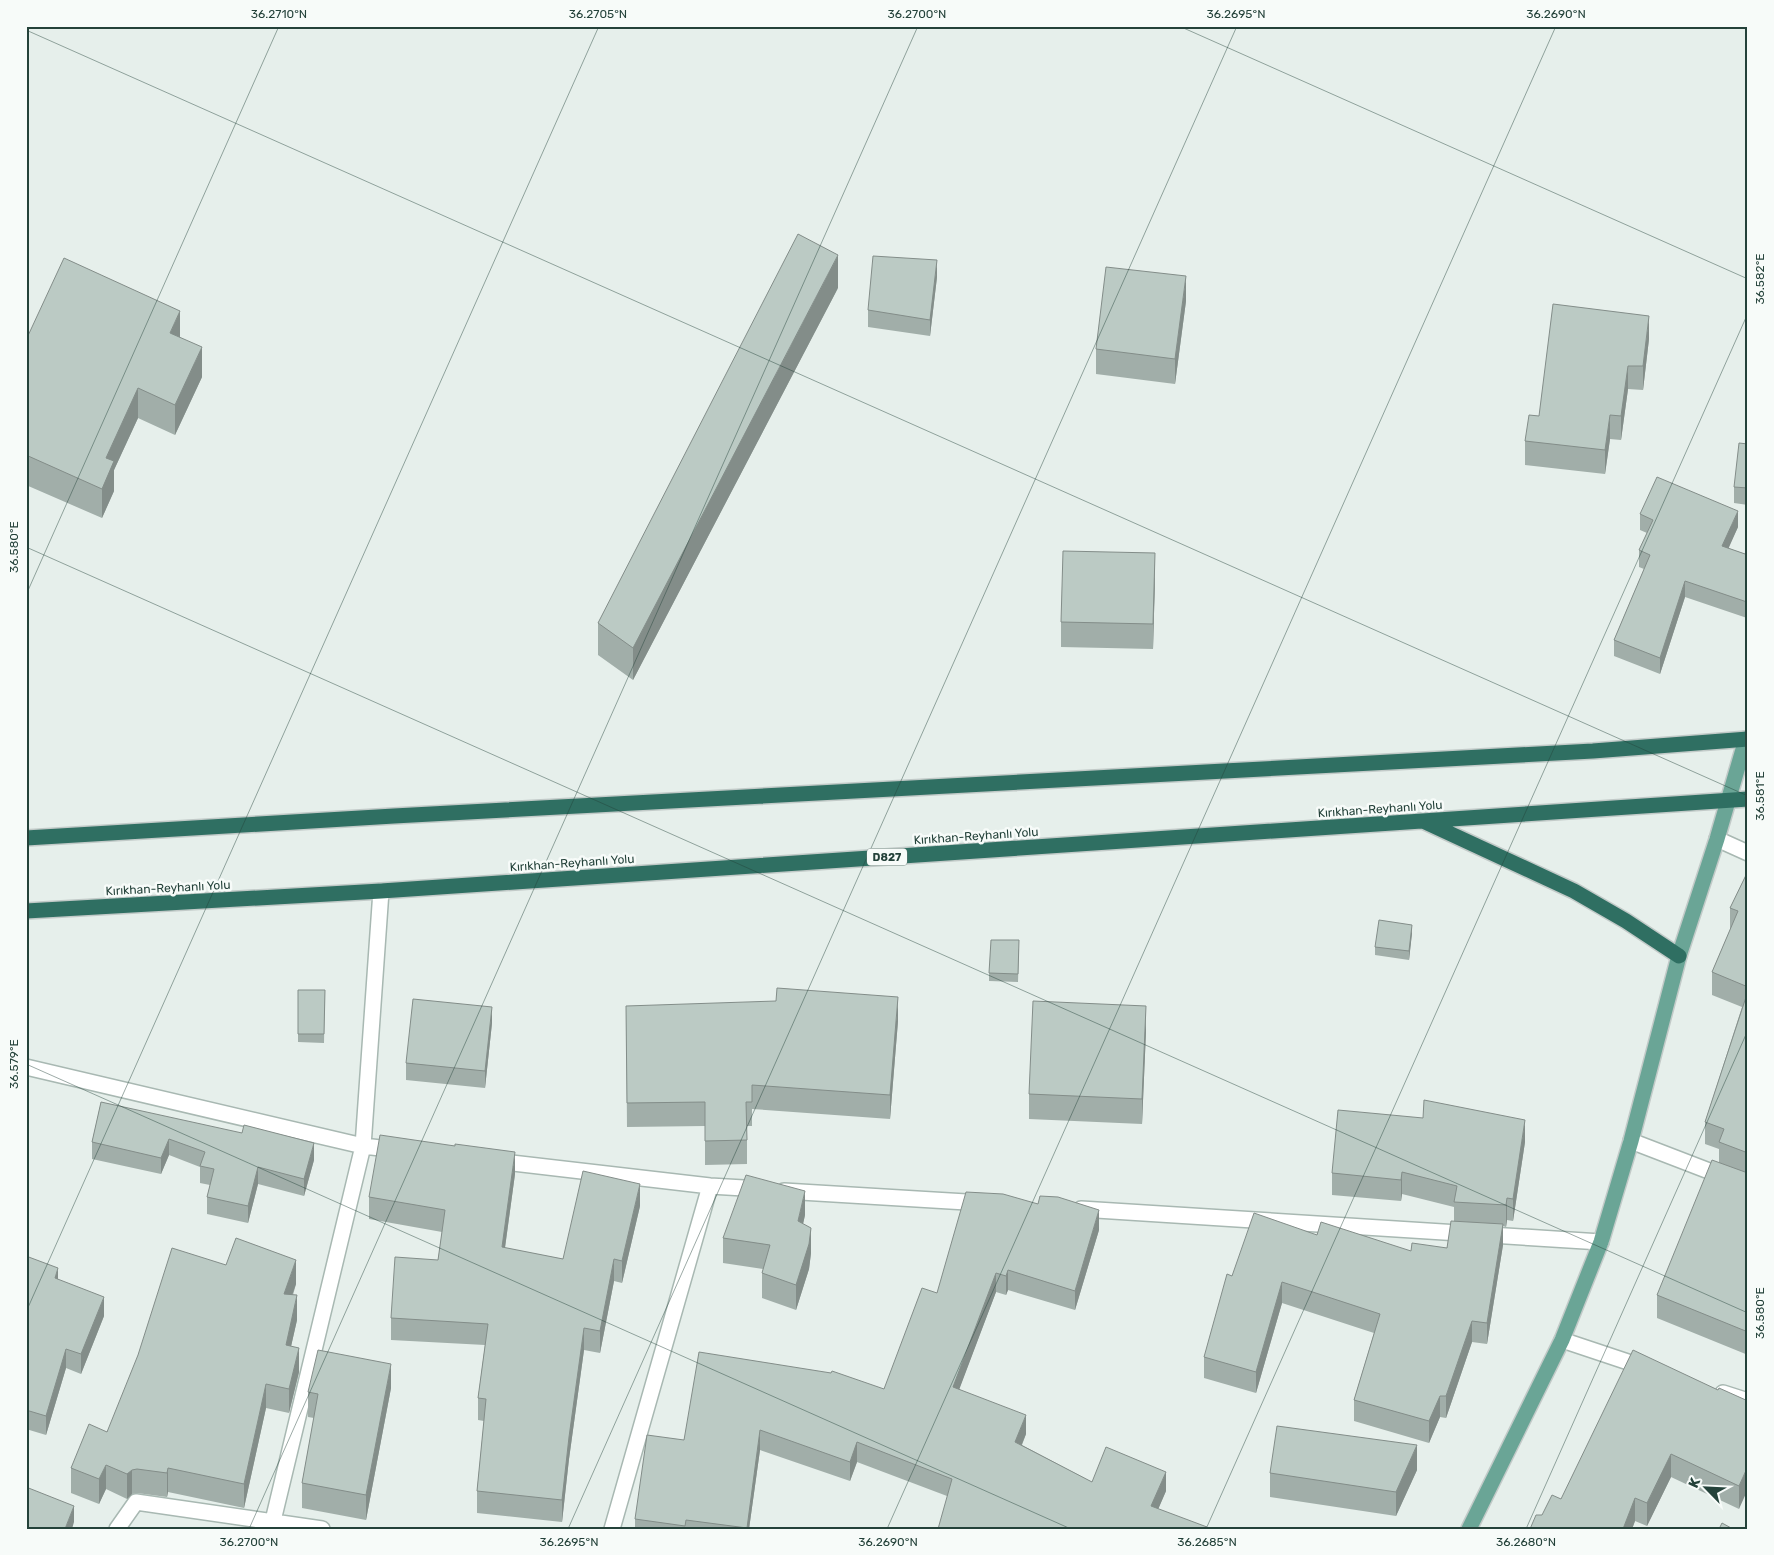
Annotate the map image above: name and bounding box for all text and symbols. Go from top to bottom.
text: 36.2710°N [251,7,307,21]
text: 36.2705°N [569,7,627,21]
text: 36.2700°N [888,7,946,21]
text: 36.2695°N [1207,7,1266,21]
text: 36.2690°N [1526,7,1586,21]
text: 36.582°E [1753,253,1767,305]
text: 36.580°E [7,521,21,573]
text: 36.581°E [1753,771,1767,821]
street label: Kırıkhan-Reyhanlı Yolu [1317,798,1443,820]
street label: Kırıkhan-Reyhanlı Yolu [913,825,1039,847]
road number: D827 [867,849,907,866]
street label: Kırıkhan-Reyhanlı Yolu [509,852,635,874]
street label: Kırıkhan-Reyhanlı Yolu [105,878,231,898]
text: 36.579°E [7,1039,21,1089]
text: 36.580°E [1753,1287,1767,1339]
north arrow [1682,1462,1732,1512]
text: K [1685,1475,1705,1491]
text: 36.2700°N [220,1535,278,1549]
text: 36.2695°N [540,1535,599,1549]
text: 36.2690°N [858,1535,918,1549]
text: 36.2685°N [1177,1535,1237,1549]
text: 36.2680°N [1496,1535,1556,1549]

